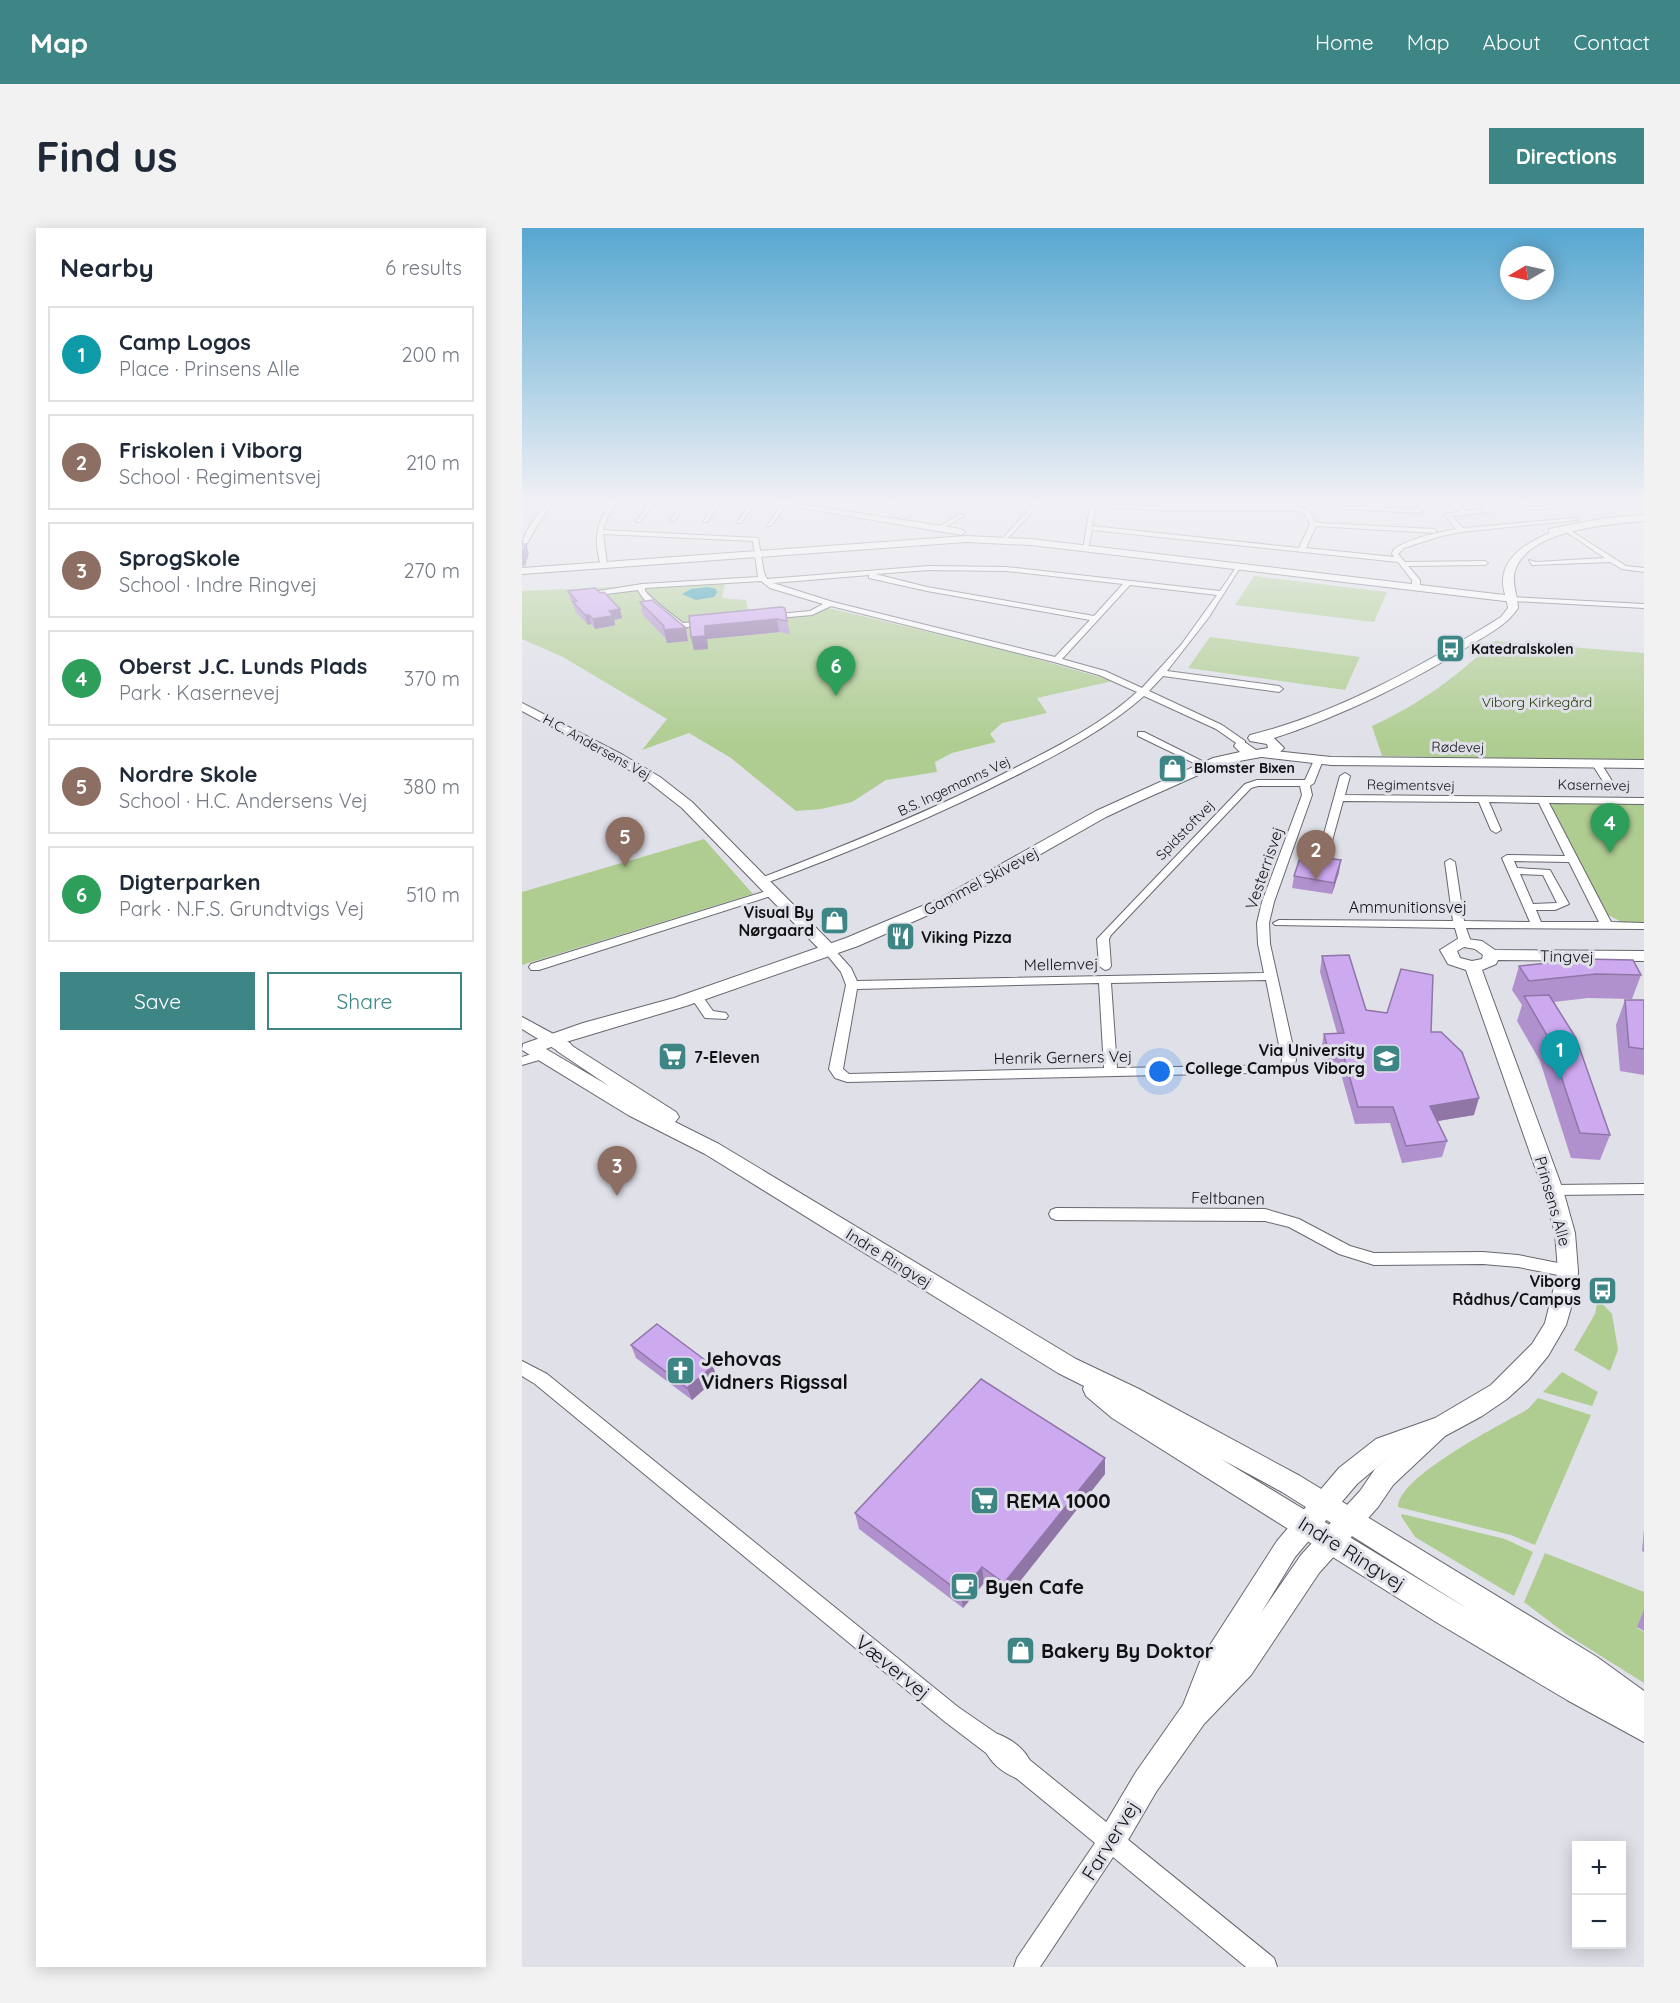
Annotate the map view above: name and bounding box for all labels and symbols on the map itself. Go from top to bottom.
north arrow [1500,246,1554,300]
bus stop icon: Katedralskolen [1434,633,1466,665]
place label: Katedralskolen [1471,640,1574,658]
pin: 6 [816,646,856,696]
park label: Viborg Kirkegård [1482,693,1592,711]
street label: H.C. Andersens Vej [540,710,654,784]
street label: Rødevej [1431,738,1485,756]
street label: B.S. Ingemanns Vej [895,752,1013,820]
shop icon: Blomster Bixen [1157,752,1189,784]
place label: Blomster Bixen [1194,759,1295,777]
street label: Regimentsvej [1367,775,1455,795]
street label: Kasernevej [1557,775,1631,795]
street label: Spidstoftvej [1152,796,1218,864]
pin: 4 [1590,804,1630,853]
pin: 5 [606,818,644,867]
street label: Vesterrisvej [1241,824,1287,912]
pin: 2 [1296,830,1336,880]
street label: Gammel Skivevej [920,842,1042,920]
street label: Ammunitionsvej [1349,897,1467,917]
place label: Visual By Nørgaard [739,902,814,940]
shop icon: Visual By Nørgaard [819,905,851,937]
restaurant icon: Viking Pizza [884,921,916,953]
place label: Viking Pizza [921,927,1012,947]
street label: Tingvej [1540,946,1594,966]
street label: Mellemvej [1023,953,1099,975]
pin: 1 [1540,1030,1580,1080]
place label: Via University College Campus Viborg [1185,1040,1365,1078]
supermarket icon: 7-Eleven [657,1041,689,1073]
school or university icon: Via University College Campus Viborg [1370,1043,1402,1075]
street label: Henrik Gerners Vej [994,1046,1132,1068]
place label: 7-Eleven [694,1047,760,1067]
your location [1145,1057,1174,1086]
pin: 3 [598,1146,637,1196]
street label: Prinsens Alle [1531,1154,1575,1248]
street label: Feltbanen [1191,1187,1265,1209]
street label: Indre Ringvej [842,1224,936,1292]
place label: Viborg Rådhus/Campus [1452,1271,1581,1309]
bus stop icon: Viborg Rådhus/Campus [1586,1274,1618,1306]
place label: Jehovas Vidners Rigssal [701,1346,848,1394]
church icon: Jehovas Vidners Rigssal [664,1354,696,1386]
supermarket icon: REMA 1000 [969,1484,1001,1516]
place label: REMA 1000 [1006,1488,1111,1513]
street label: Indre Ringvej [1294,1510,1410,1596]
cafe icon: Byen Cafe [948,1570,980,1602]
place label: Byen Cafe [985,1574,1084,1599]
street label: Vævervej [851,1629,935,1705]
shop icon: Bakery By Doktor [1004,1634,1036,1666]
place label: Bakery By Doktor [1041,1638,1214,1663]
street label: Farvervej [1076,1795,1144,1885]

